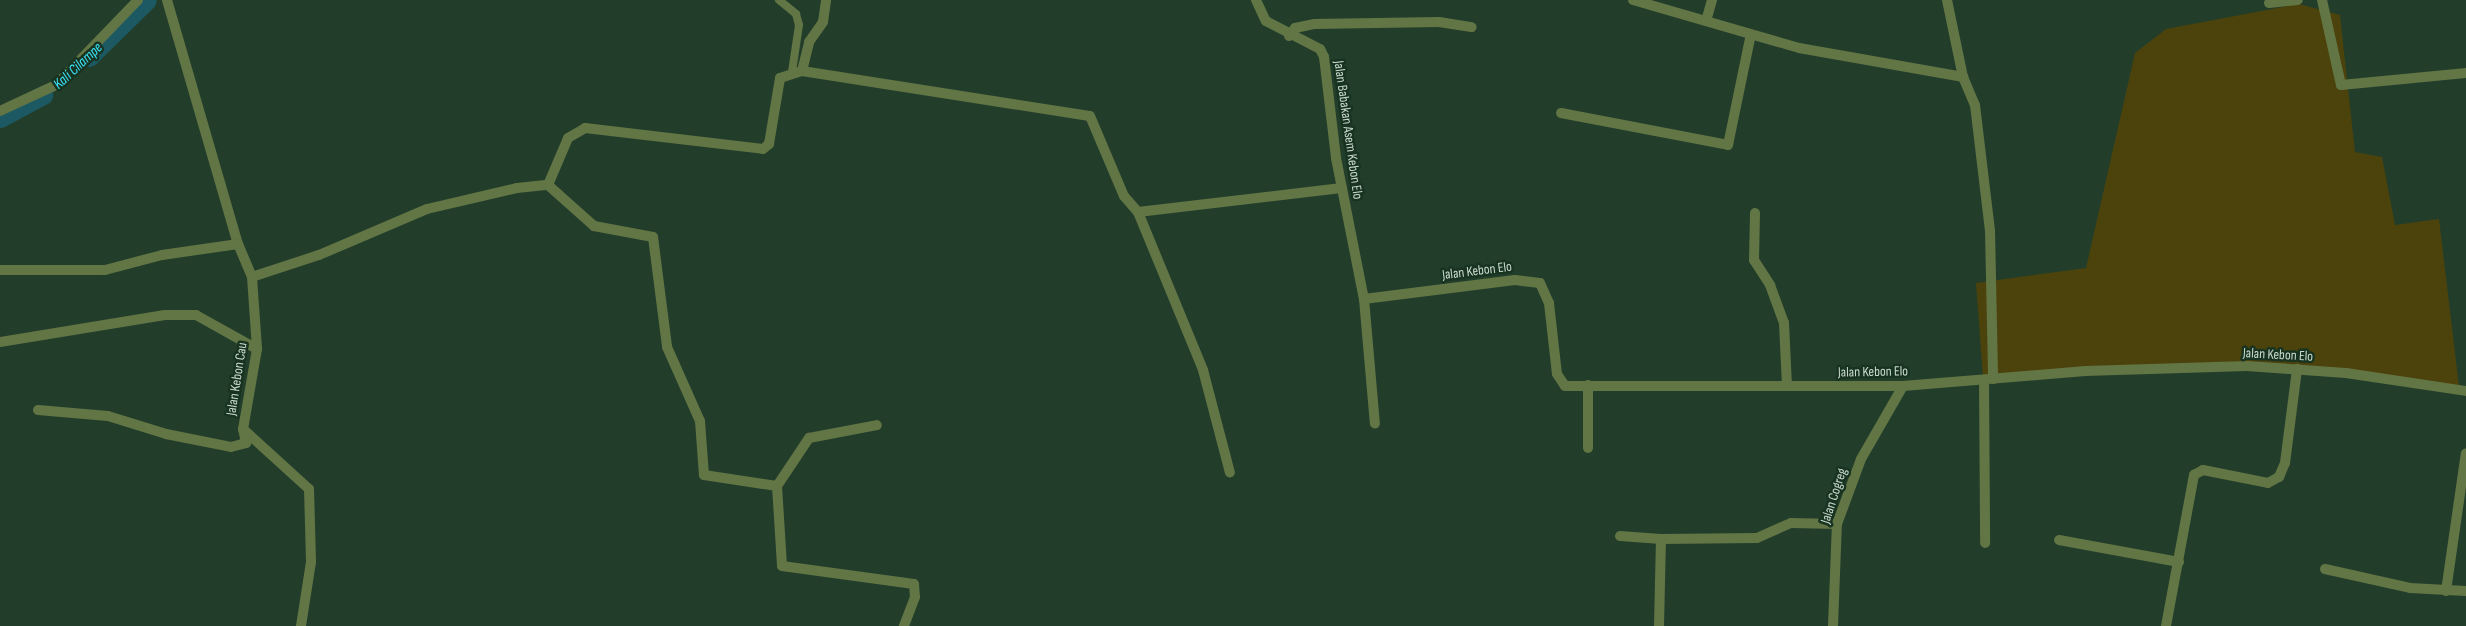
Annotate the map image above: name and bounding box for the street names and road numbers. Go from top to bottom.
street label: Jalan Babakan Asem Kebon Elo [1330,60,1366,200]
street label: Jalan Kebon Elo [1441,258,1513,284]
street label: Jalan Kebon Cau [223,341,251,417]
street label: Jalan Kebon Elo [2243,345,2313,365]
street label: Jalan Kebon Elo [1838,363,1908,381]
street label: Jalan Cogreg [1817,466,1851,526]

